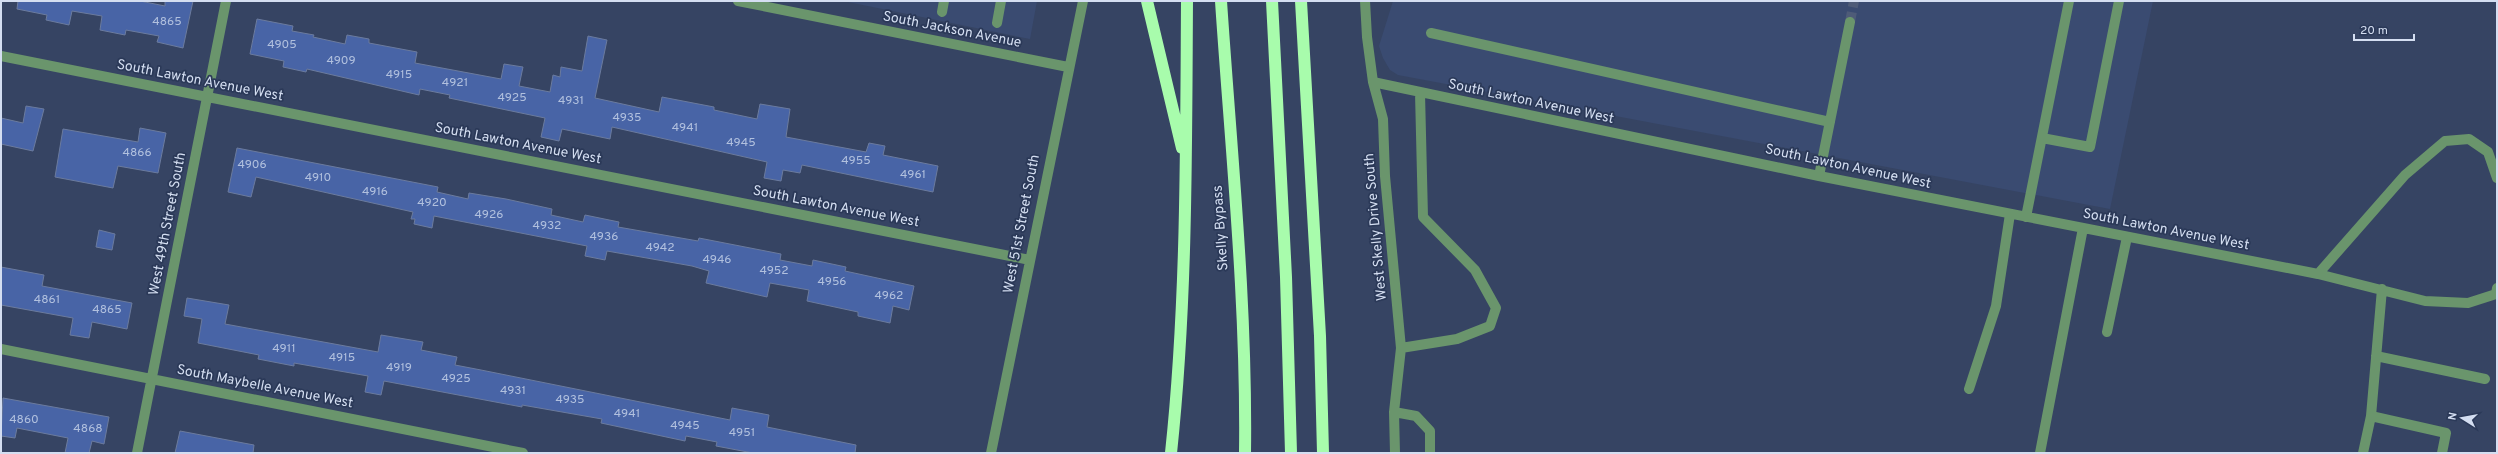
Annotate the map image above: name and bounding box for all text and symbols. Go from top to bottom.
street label: South Jackson Avenue [881,8,1023,52]
house number: 4865 [152,14,182,30]
scale bar [2354,16,2414,42]
text: 20 m [2360,23,2388,39]
house number: 4905 [267,37,297,53]
house number: 4909 [326,53,356,69]
street label: South Lawton Avenue West [115,57,285,105]
house number: 4915 [386,67,412,83]
house number: 4921 [442,75,468,91]
street label: South Lawton Avenue West [1447,76,1615,128]
house number: 4925 [497,90,527,106]
house number: 4931 [558,93,584,109]
house number: 4935 [612,110,642,126]
street label: South Lawton Avenue West [433,120,603,168]
house number: 4941 [672,120,698,136]
house number: 4945 [726,135,756,151]
street label: South Lawton Avenue West [1764,141,1932,193]
house number: 4866 [122,145,152,161]
street label: West 49th Street South [146,151,190,297]
house number: 4955 [841,153,871,169]
street label: West 51st Street South [1000,153,1044,295]
street label: West Skelly Drive South [1361,153,1391,301]
house number: 4906 [237,157,267,173]
house number: 4961 [900,167,926,183]
house number: 4910 [305,170,331,186]
street label: South Lawton Avenue West [751,183,921,231]
house number: 4916 [362,184,388,200]
street label: Skelly Bypass [1210,185,1232,271]
house number: 4920 [417,195,447,211]
street label: South Lawton Avenue West [2081,206,2251,254]
house number: 4926 [475,207,503,223]
house number: 4932 [533,218,561,234]
house number: 4936 [590,229,618,245]
house number: 4942 [645,240,675,256]
house number: 4946 [702,252,732,268]
house number: 4952 [759,263,789,279]
house number: 4956 [817,274,847,290]
house number: 4962 [875,288,903,304]
house number: 4861 [34,292,60,308]
house number: 4865 [92,302,122,318]
house number: 4911 [272,341,296,357]
house number: 4915 [329,350,355,366]
house number: 4919 [386,360,412,376]
street label: South Maybelle Avenue West [175,362,355,412]
house number: 4925 [441,371,471,387]
house number: 4931 [500,383,526,399]
house number: 4935 [555,392,585,408]
north arrow [2442,398,2482,438]
house number: 4941 [614,406,640,422]
text: N [2446,411,2461,421]
house number: 4860 [9,412,39,428]
house number: 4945 [670,418,700,434]
house number: 4868 [73,421,103,437]
house number: 4951 [729,425,755,441]

